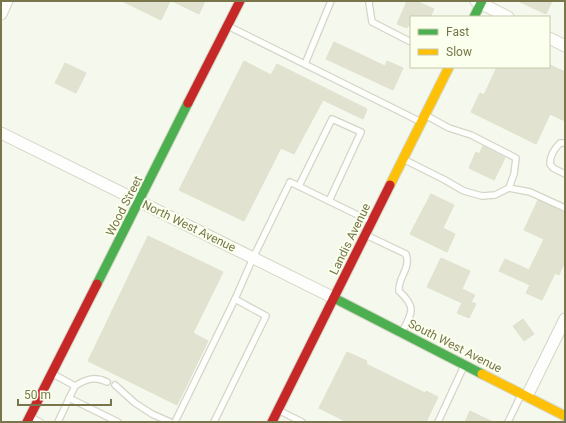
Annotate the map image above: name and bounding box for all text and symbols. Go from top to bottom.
legend [410,16,550,68]
text: Fast [446,25,469,39]
text: Slow [446,45,472,59]
street label: Wood Street [103,174,145,238]
street label: North West Avenue [140,197,238,255]
street label: Landis Avenue [327,201,373,277]
street label: South West Avenue [406,316,504,376]
scale bar [18,381,111,407]
text: 50 m [24,388,51,402]

